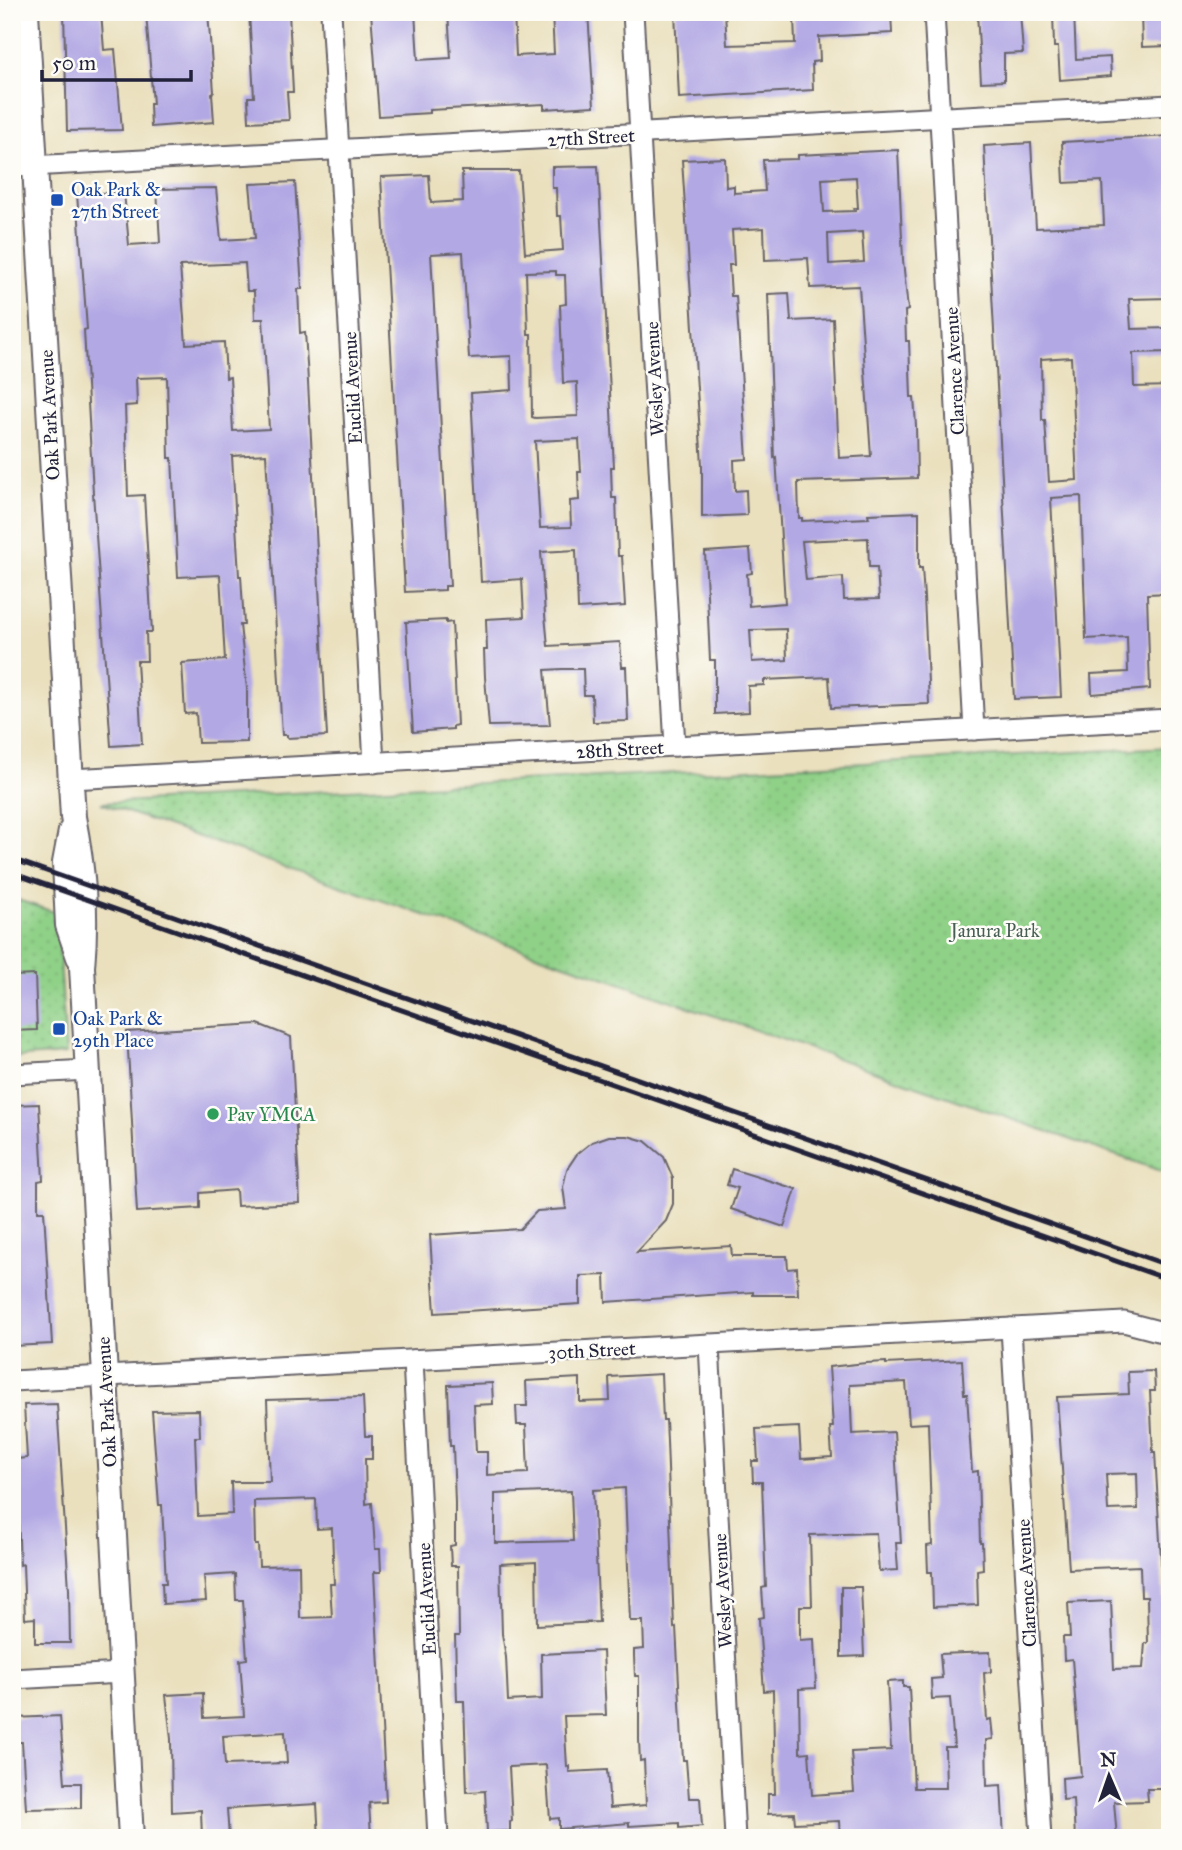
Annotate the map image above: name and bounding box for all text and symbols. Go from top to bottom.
scale bar [42,38,191,82]
text: 50 m [52,50,97,76]
street label: 27th Street [547,124,636,151]
place label: Oak Park & 27th Street [71,178,161,223]
marker: Oak Park & 27th Street [49,192,65,208]
street label: Clarence Avenue [940,306,969,436]
street label: Wesley Avenue [640,321,669,437]
street label: Euclid Avenue [338,331,367,445]
street label: Oak Park Avenue [35,349,64,481]
street label: 28th Street [575,736,665,763]
park label: Janura Park [948,919,1040,943]
place label: Oak Park & 29th Place [73,1007,163,1052]
marker: Oak Park & 29th Place [51,1021,67,1037]
place label: Pav YMCA [227,1103,316,1126]
marker: Pav YMCA [205,1106,221,1122]
street label: Oak Park Avenue [92,1336,121,1468]
street label: 30th Street [548,1337,636,1364]
street label: Clarence Avenue [1012,1518,1041,1648]
street label: Wesley Avenue [708,1533,737,1649]
street label: Euclid Avenue [412,1542,441,1656]
north arrow [1074,1742,1144,1812]
text: N [1100,1748,1117,1771]

